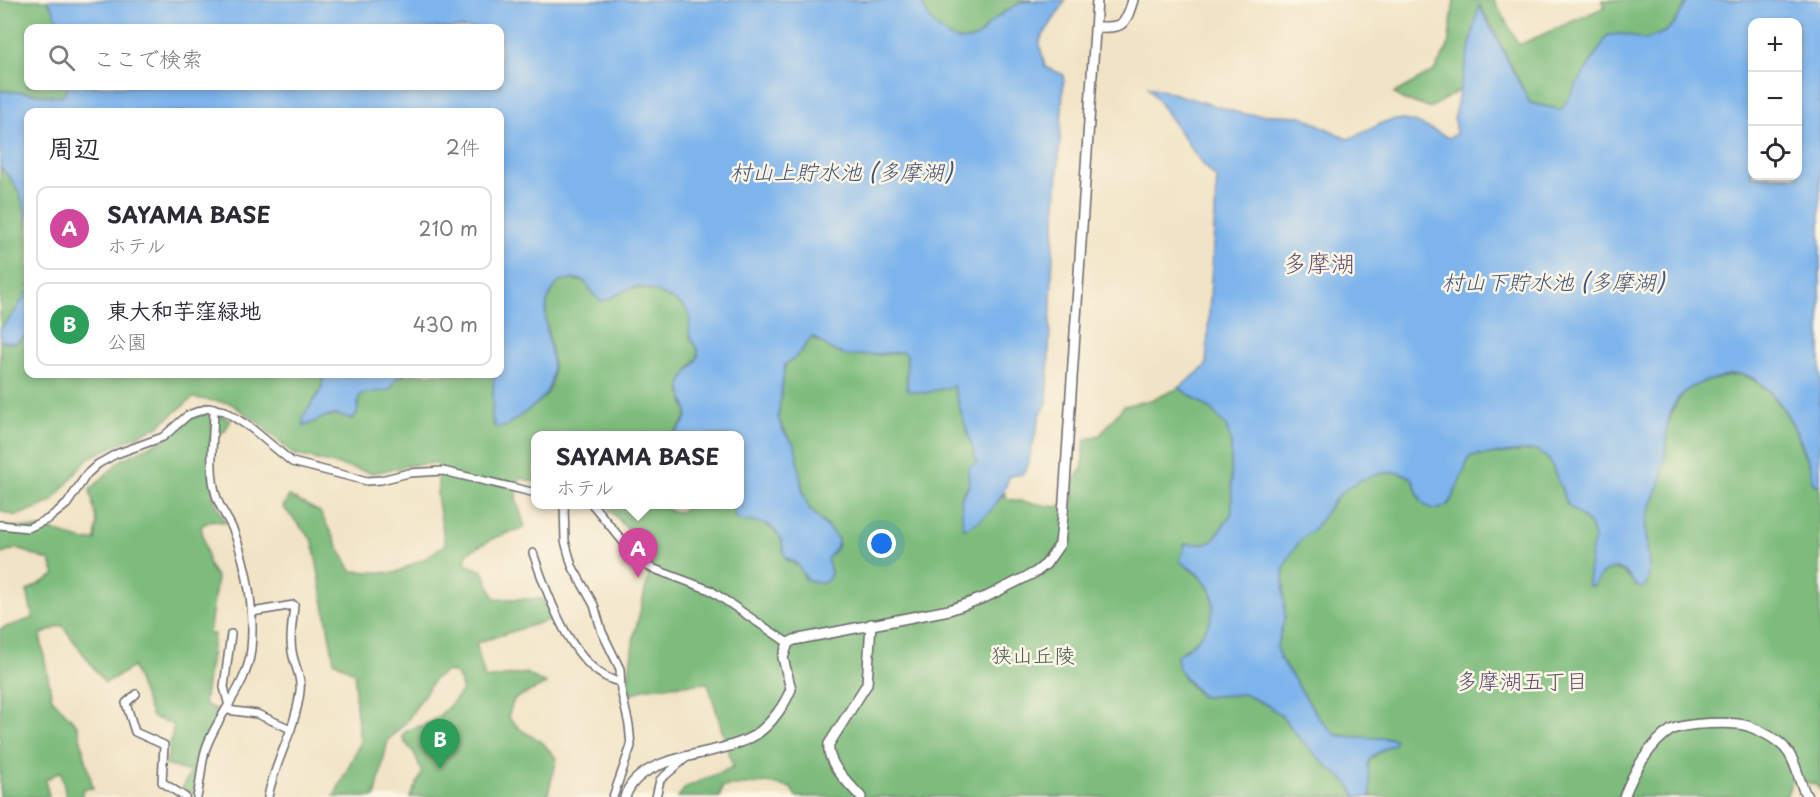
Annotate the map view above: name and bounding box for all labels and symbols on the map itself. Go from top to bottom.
water label: 村山上貯水池 (多摩湖) [730,154,954,187]
district label: 多摩湖 [1283,244,1355,280]
water label: 村山下貯水池 (多摩湖) [1442,264,1666,297]
pin: A [618,528,658,578]
your location [867,529,896,558]
park label: 狭山丘陵 [991,638,1075,670]
district label: 多摩湖五丁目 [1456,663,1588,696]
pin: B [420,720,460,769]

